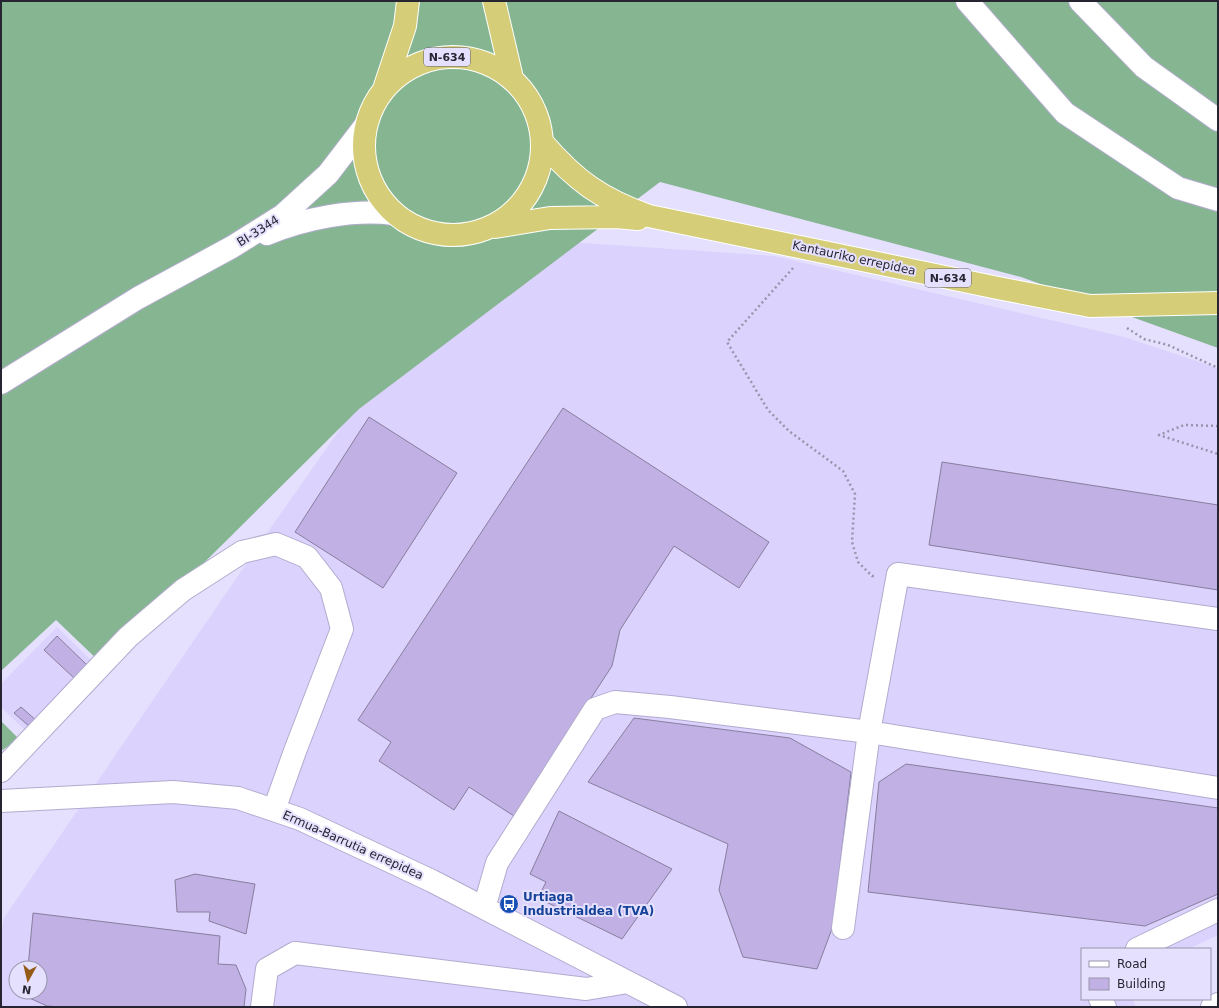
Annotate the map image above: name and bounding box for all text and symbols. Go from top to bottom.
road number: N-634 [424,48,470,66]
street label: BI-3344 [235,213,281,249]
street label: Kantauriko errepidea [791,238,917,278]
road number: N-634 [925,269,971,287]
street label: Ermua-Barrutia errepidea [281,808,425,882]
place label: Urtiaga Industrialdea (TVA) [523,890,654,918]
bus stop icon: Urtiaga Industrialdea (TVA) [498,893,520,915]
legend [1081,948,1211,1000]
text: Road [1117,957,1147,971]
north arrow [8,960,48,1000]
text: Building [1117,977,1166,991]
text: N [21,982,32,996]

